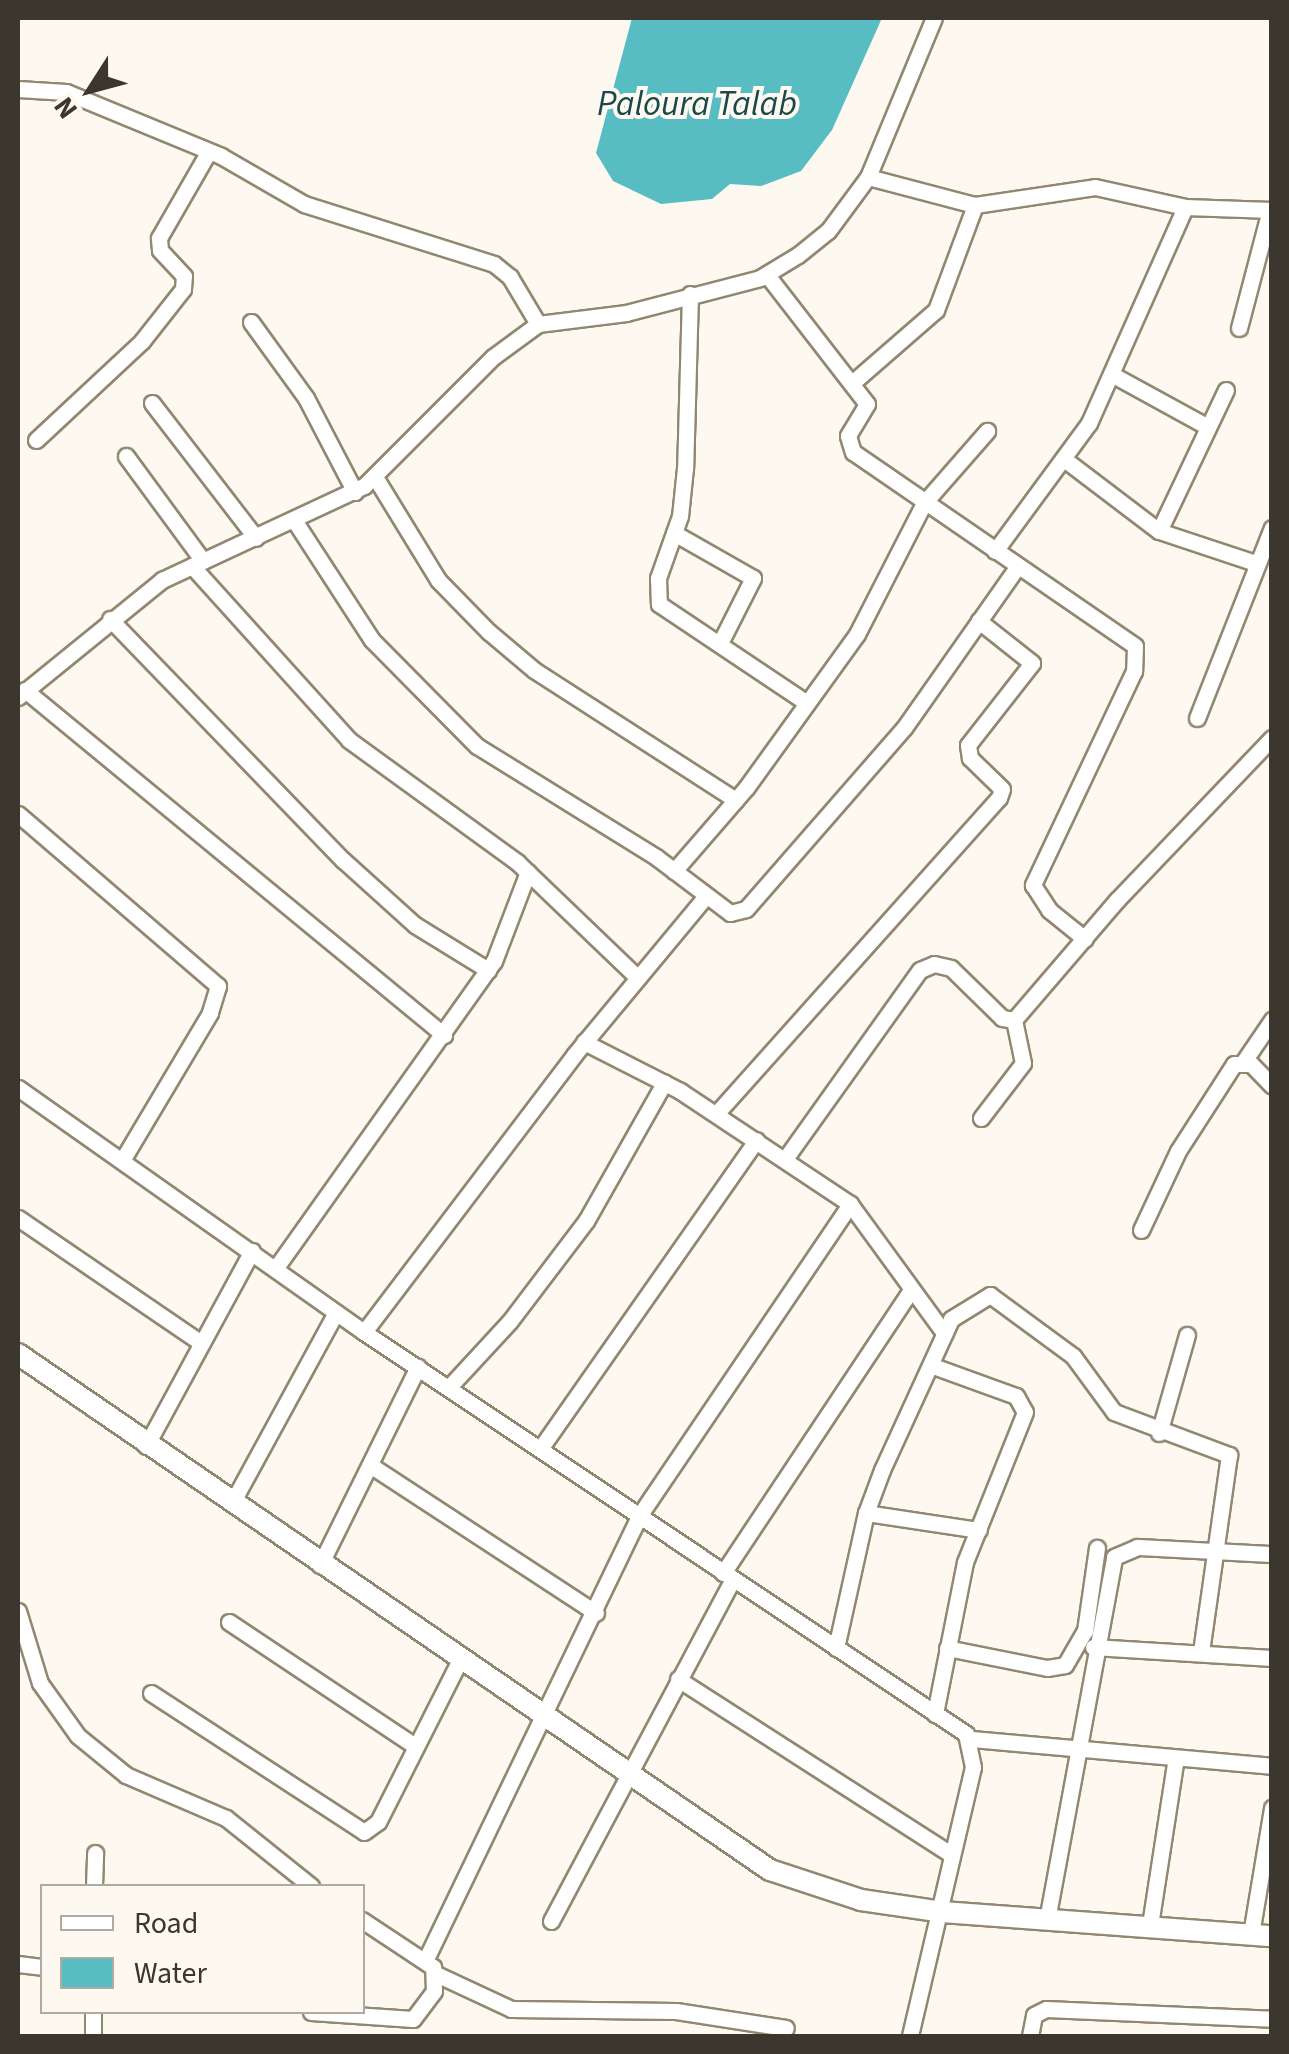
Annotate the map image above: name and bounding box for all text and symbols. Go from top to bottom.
north arrow [40,40,140,140]
water label: Paloura Talab [597,83,797,125]
text: N [44,88,87,127]
legend [40,1884,365,2014]
text: Road [134,1902,198,1945]
text: Water [134,1952,207,1995]

